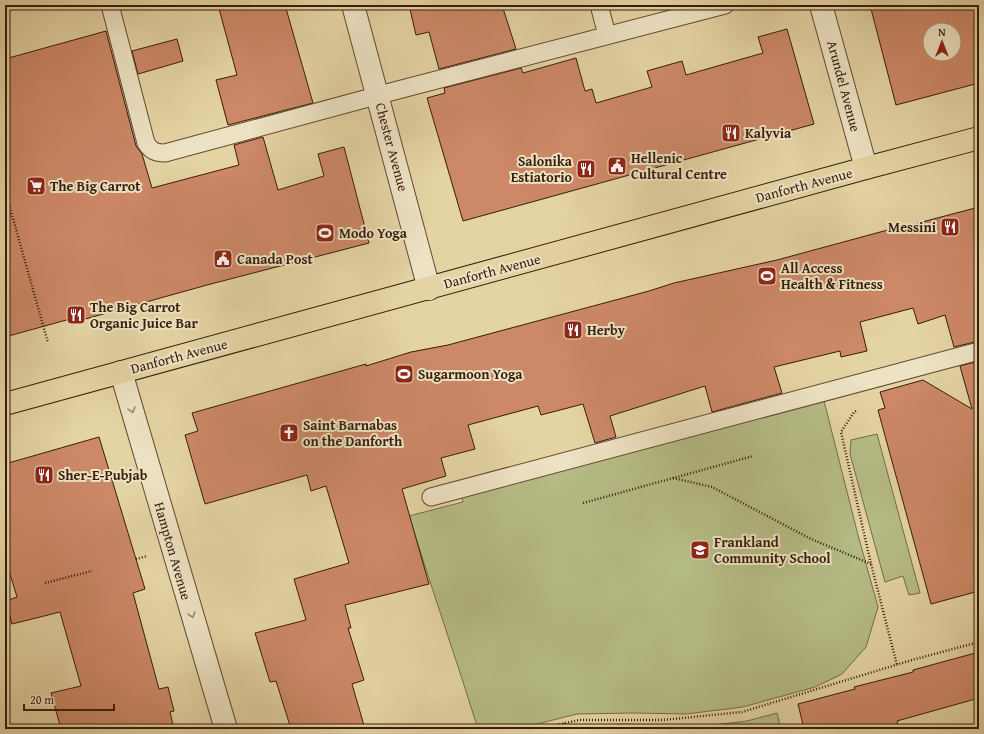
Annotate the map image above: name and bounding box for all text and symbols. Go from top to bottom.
north arrow [922,22,962,62]
text: N [938,24,946,40]
street label: Arundel Avenue [822,38,866,134]
street label: Chester Avenue [371,100,414,194]
restaurant icon: Kalyvia [720,122,742,144]
place label: Kalyvia [745,123,792,143]
place label: Hellenic Cultural Centre [631,148,727,184]
place label: Salonika Estiatorio [511,151,573,187]
public building icon: Hellenic Cultural Centre [606,155,628,177]
restaurant icon: Salonika Estiatorio [575,158,597,180]
street label: Danforth Avenue [753,162,855,208]
supermarket icon: The Big Carrot [25,175,47,197]
place label: The Big Carrot [50,176,141,196]
restaurant icon: Messini [939,216,961,238]
place label: Messini [888,217,937,237]
sports icon: Modo Yoga [314,222,336,244]
place label: Modo Yoga [339,223,408,243]
public building icon: Canada Post [212,248,234,270]
street label: Danforth Avenue [441,248,543,294]
place label: Canada Post [237,249,313,269]
place label: All Access Health & Fitness [781,258,883,294]
sports icon: All Access Health & Fitness [756,265,778,287]
place label: The Big Carrot Organic Juice Bar [90,297,198,333]
restaurant icon: The Big Carrot Organic Juice Bar [65,304,87,326]
restaurant icon: Herby [562,319,584,341]
place label: Herby [587,320,626,340]
street label: Danforth Avenue [128,333,230,379]
sports icon: Sugarmoon Yoga [393,363,415,385]
place label: Sugarmoon Yoga [418,364,523,384]
one-way arrow [127,406,136,413]
place label: Saint Barnabas on the Danforth [303,415,403,451]
church icon: Saint Barnabas on the Danforth [278,422,300,444]
restaurant icon: Sher-E-Pubjab [33,464,55,486]
place label: Sher-E-Pubjab [58,465,148,485]
street label: Hampton Avenue [149,500,197,603]
place label: Frankland Community School [714,532,831,568]
school or university icon: Frankland Community School [689,539,711,561]
one-way arrow [187,611,196,618]
scale bar [24,686,114,712]
text: 20 m [30,691,54,708]

